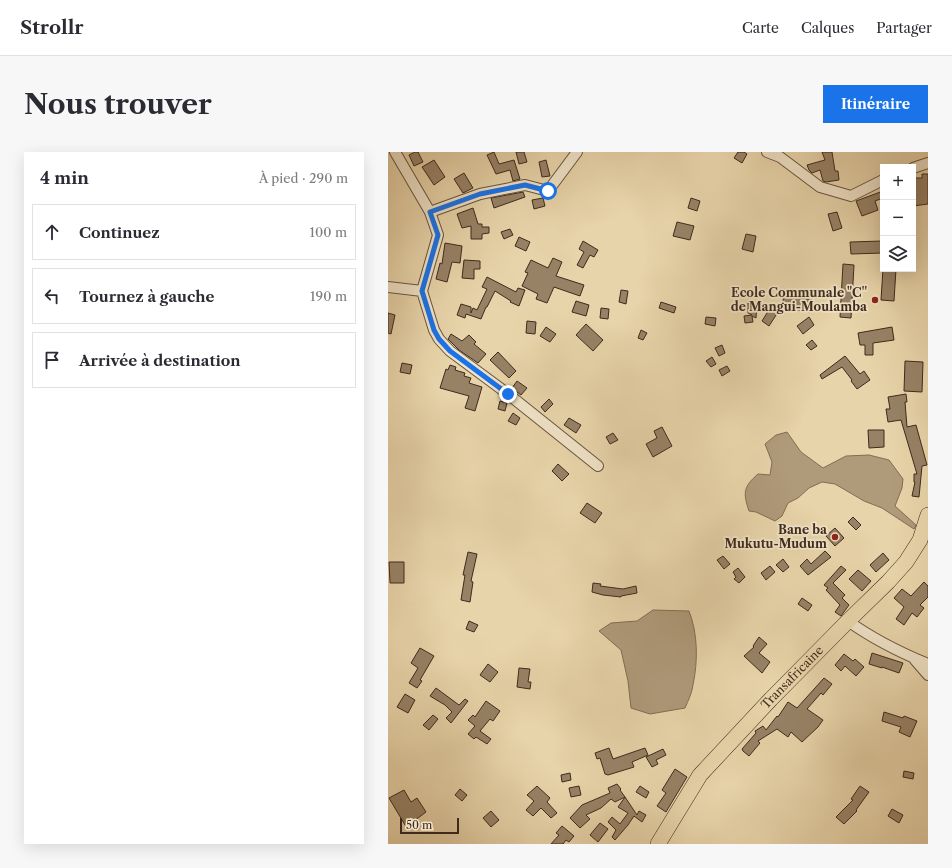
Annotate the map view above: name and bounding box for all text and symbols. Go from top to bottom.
text: Strollr [20,16,84,39]
text: Carte [742,19,779,37]
text: Calques [801,19,854,37]
text: Partager [876,19,932,37]
button: Itinéraire [823,85,928,123]
text: Nous trouver [24,87,212,121]
map controls [880,164,916,272]
button: + [880,164,916,200]
text: 4 min [40,168,89,188]
text: À pied · 290 m [259,170,348,186]
route start [539,182,557,200]
button: − [880,200,916,236]
icon: ahead [41,221,63,243]
text: Continuez [79,223,160,242]
text: 100 m [309,224,347,240]
button: layers [880,236,916,272]
icon: left [41,285,63,307]
place label: Ecole Communale ''C'' de Mangui-Moulamba [731,285,868,314]
text: Tournez à gauche [79,287,215,306]
text: 190 m [310,288,347,304]
marker: Ecole Communale ''C'' de Mangui-Moulamba [870,295,880,305]
icon: arrive [41,349,63,371]
text: Arrivée à destination [79,351,241,370]
route end [499,385,517,403]
place label: Bane ba Mukutu-Mudum [724,522,828,551]
marker: Bane ba Mukutu-Mudum [830,532,840,542]
street label: Transafricaine [758,642,826,712]
scale bar [400,816,459,835]
text: 50 m [406,818,432,832]

